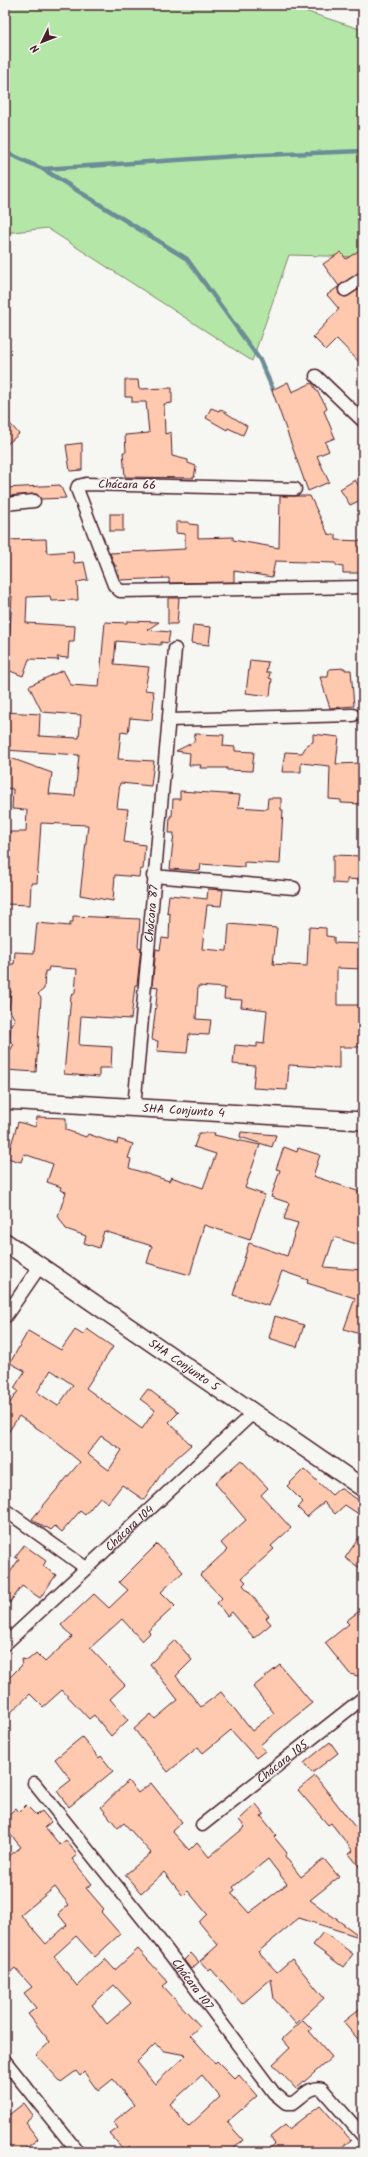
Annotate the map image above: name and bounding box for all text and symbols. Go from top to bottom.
north arrow [22,22,62,62]
text: N [26,39,44,57]
street label: Chácara 66 [98,475,156,495]
street label: Chácara 87 [139,884,163,943]
street label: SHA Conjunto 4 [142,1099,226,1122]
street label: SHA Conjunto 5 [145,1334,224,1397]
street label: Chácara 104 [101,1500,159,1556]
street label: Chácara 105 [252,1735,313,1788]
street label: Chácara 107 [167,1954,218,2014]

